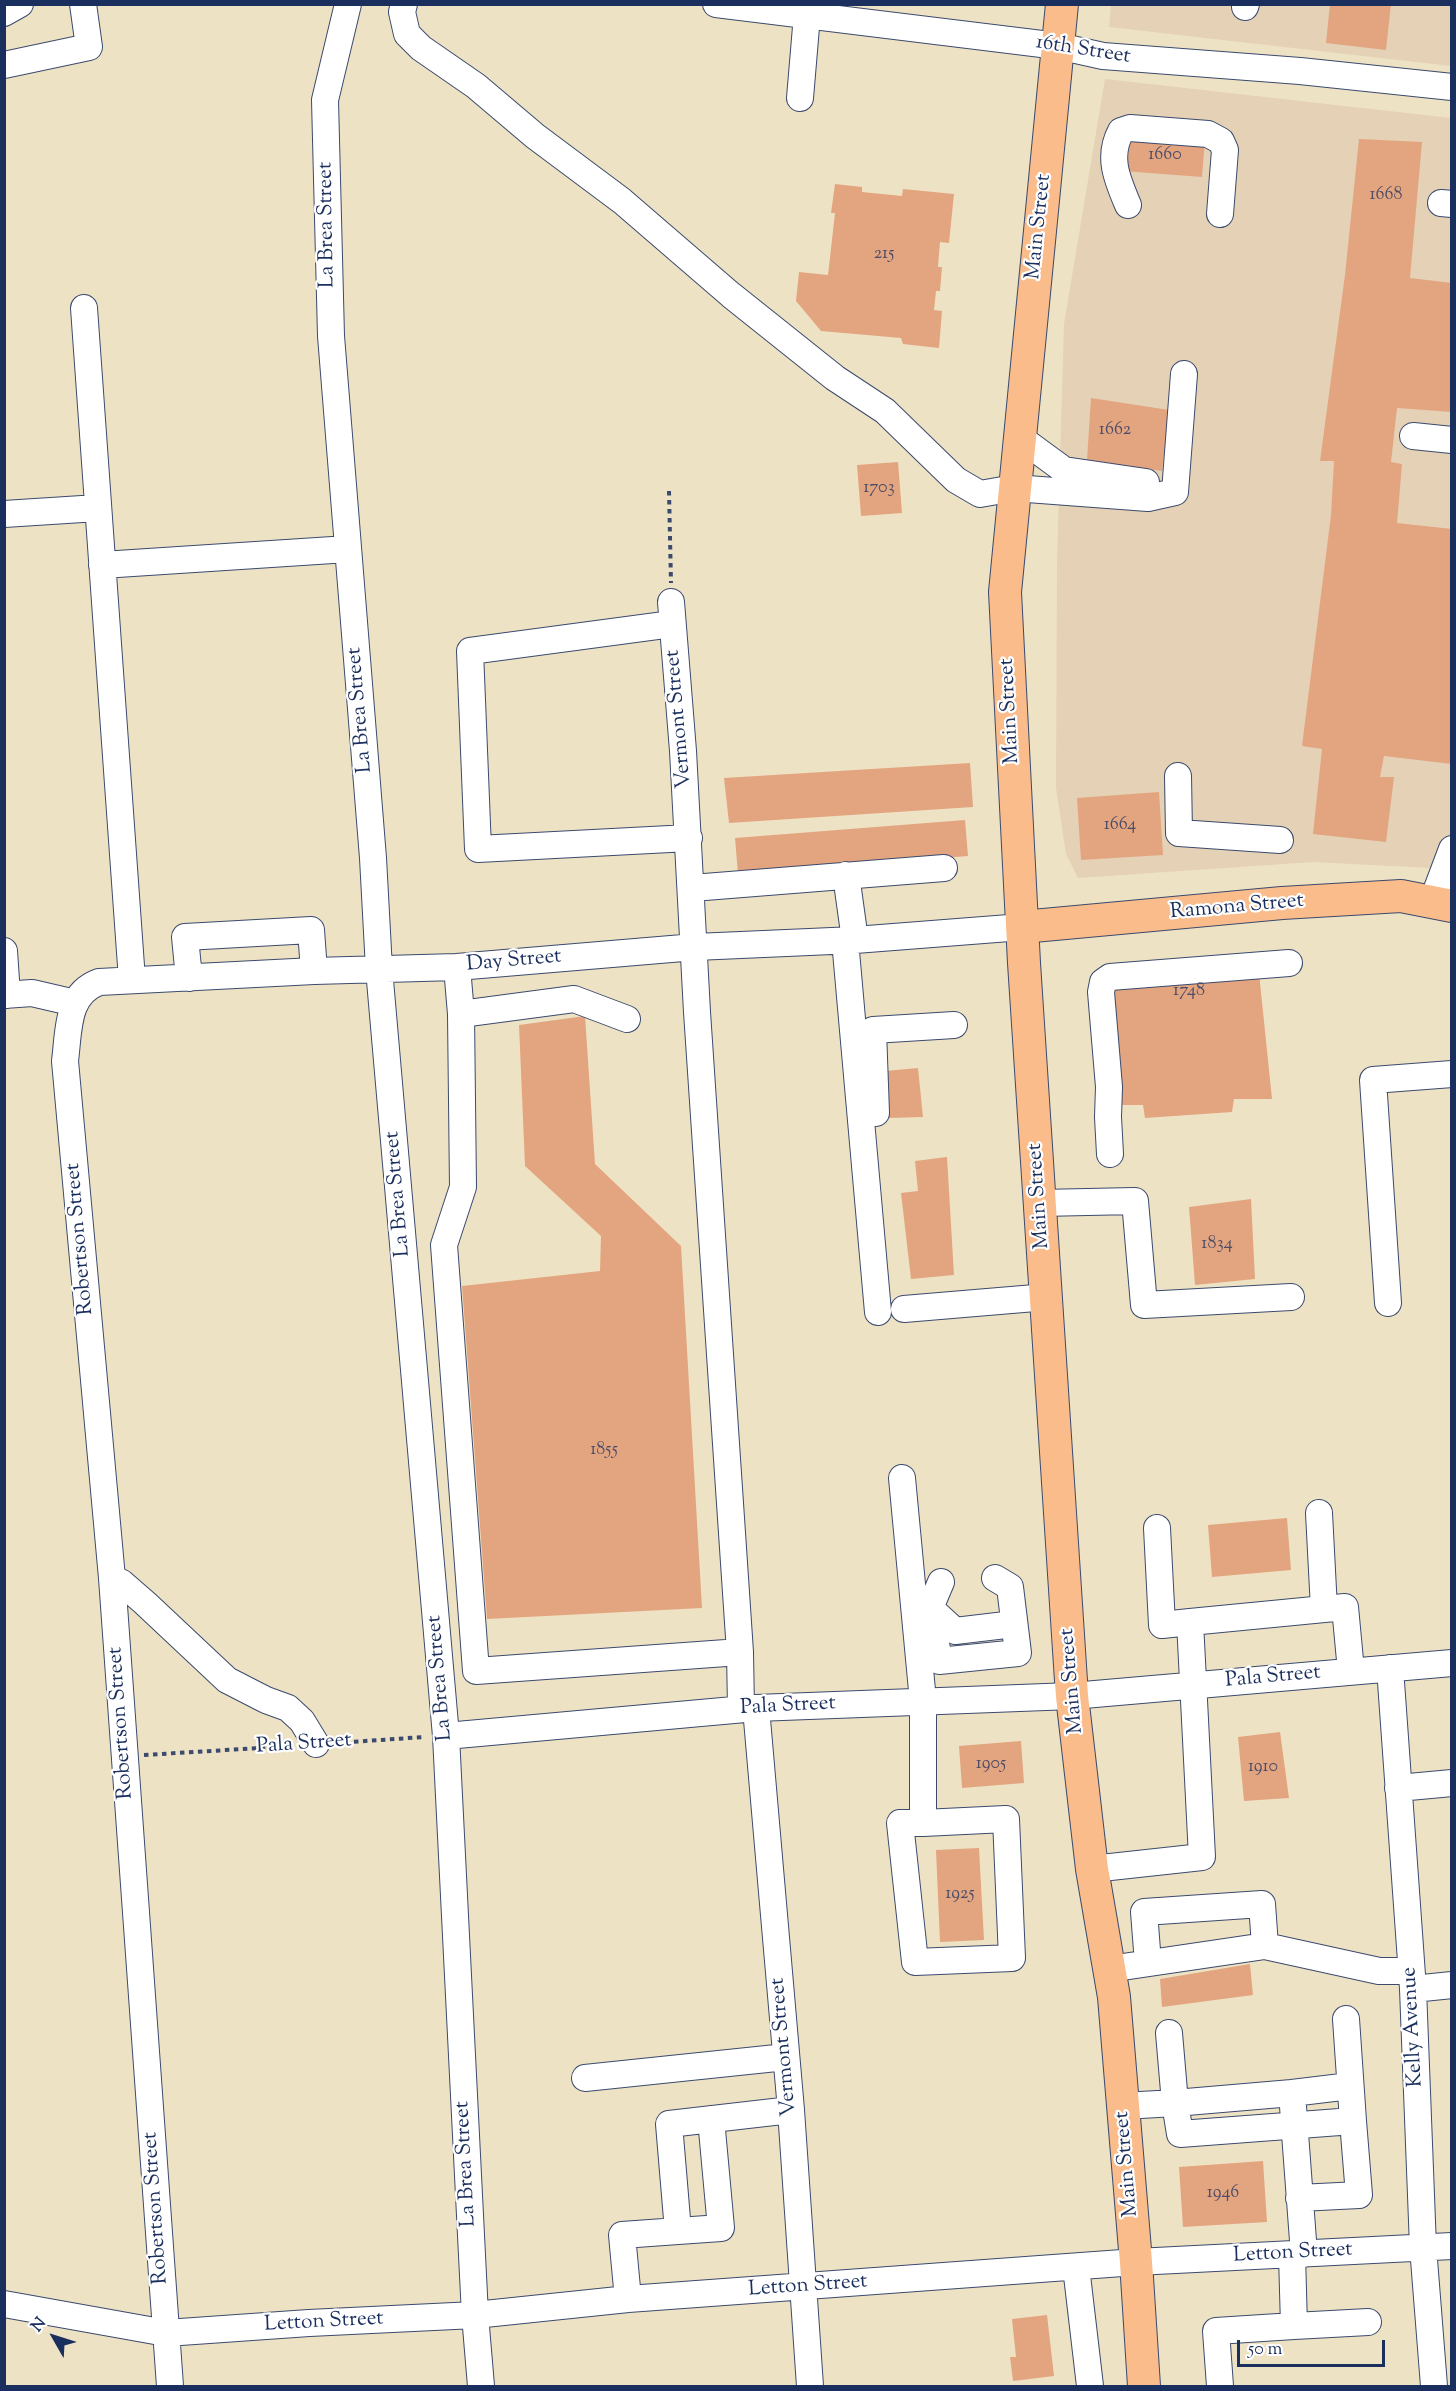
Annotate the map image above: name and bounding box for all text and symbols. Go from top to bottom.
street label: 16th Street [1034,31,1132,71]
house number: 1660 [1148,145,1182,167]
street label: La Brea Street [314,162,342,288]
street label: Main Street [1022,173,1058,281]
house number: 1668 [1369,185,1403,207]
house number: 215 [874,244,894,266]
house number: 1662 [1099,420,1131,442]
house number: 1703 [863,478,895,500]
street label: La Brea Street [343,646,379,774]
street label: Vermont Street [661,649,699,789]
street label: Main Street [996,657,1026,765]
house number: 1664 [1104,815,1136,837]
street label: Ramona Street [1169,890,1305,926]
street label: Day Street [465,945,563,979]
house number: 1748 [1173,981,1205,1003]
street label: La Brea Street [381,1130,417,1258]
street label: Main Street [1024,1142,1056,1250]
street label: Robertson Street [62,1162,100,1316]
house number: 1834 [1201,1234,1233,1256]
house number: 1855 [590,1440,618,1462]
street label: La Brea Street [423,1614,459,1742]
street label: Main Street [1056,1627,1090,1735]
street label: Robertson Street [104,1646,140,1800]
street label: Pala Street [1224,1661,1322,1695]
street label: Pala Street [740,1692,836,1722]
street label: Pala Street [256,1729,352,1761]
house number: 1905 [976,1754,1006,1776]
house number: 1910 [1248,1757,1278,1779]
house number: 1925 [945,1884,975,1906]
street label: Kelly Avenue [1398,1966,1430,2088]
street label: Vermont Street [766,1977,804,2117]
street label: La Brea Street [451,2100,483,2228]
street label: Main Street [1111,2110,1145,2218]
street label: Robertson Street [139,2131,175,2285]
house number: 1946 [1207,2183,1239,2205]
street label: Letton Street [1233,2238,1353,2270]
street label: Letton Street [748,2270,868,2304]
north arrow [24,2307,84,2367]
street label: Letton Street [264,2307,384,2339]
text: N [27,2313,53,2338]
scale bar [1240,2328,1388,2366]
text: 50 m [1248,2337,1282,2363]

